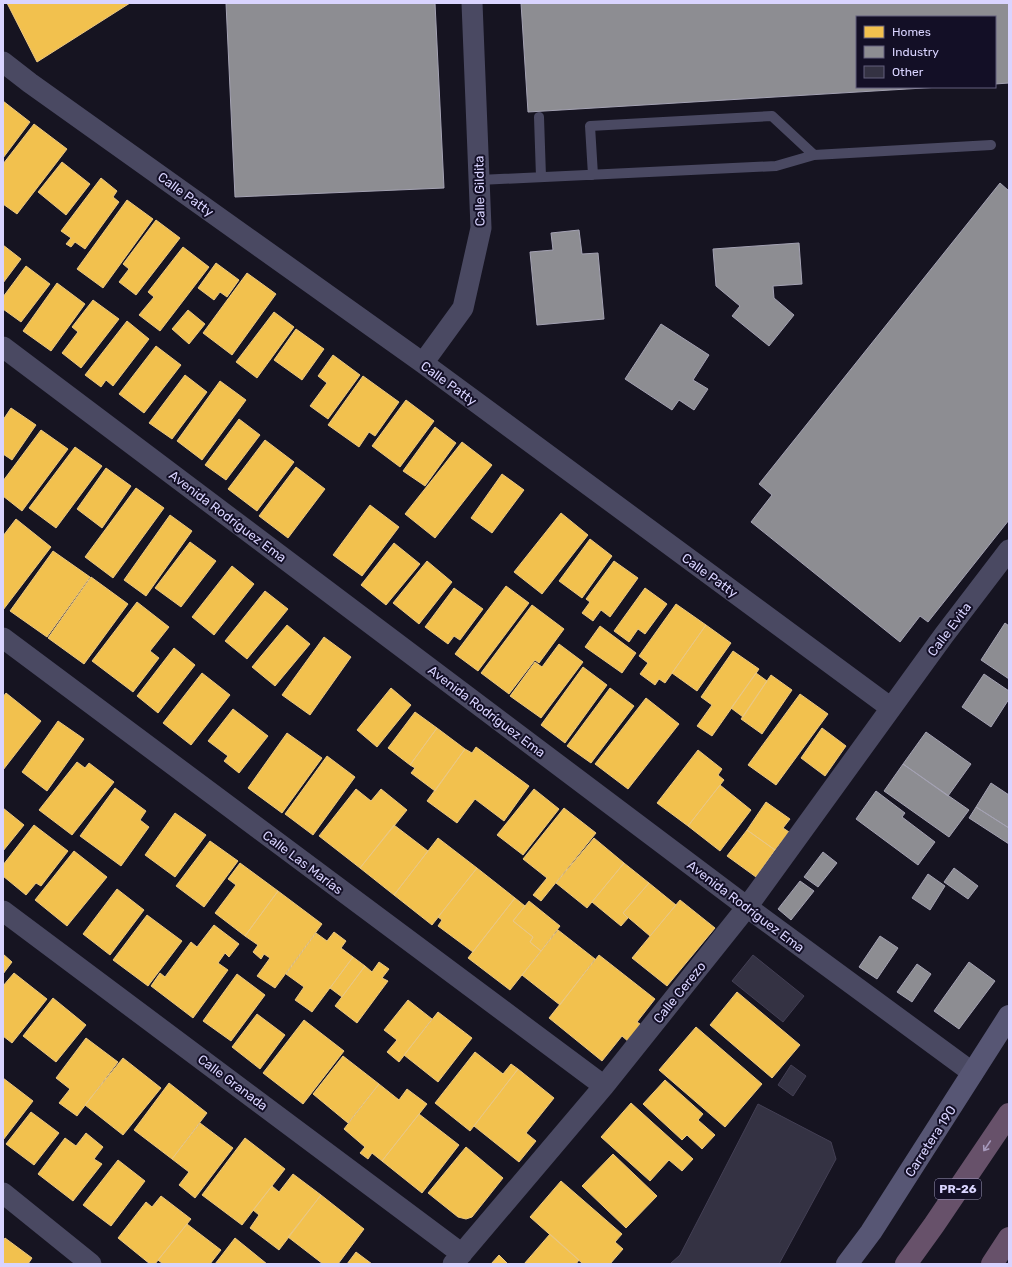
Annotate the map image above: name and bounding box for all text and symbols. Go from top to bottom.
legend [856,16,996,88]
text: Homes [892,25,931,39]
text: Industry [892,45,939,59]
text: Other [892,65,924,79]
street label: Calle Gildita [471,155,488,227]
street label: Calle Patty [155,169,217,220]
street label: Calle Patty [418,358,480,409]
street label: Avenida Rodríguez Ema [166,467,289,566]
street label: Calle Patty [679,550,741,601]
street label: Calle Evita [924,600,974,659]
street label: Avenida Rodríguez Ema [425,662,548,761]
street label: Calle Las Marías [260,827,346,898]
street label: Avenida Rodríguez Ema [684,857,807,956]
street label: Calle Cerezo [650,959,709,1026]
street label: Calle Granada [195,1051,271,1114]
street label: Carretera 190 [902,1103,959,1180]
one-way arrow [983,1140,991,1151]
road number: PR-26 [935,1179,981,1199]

